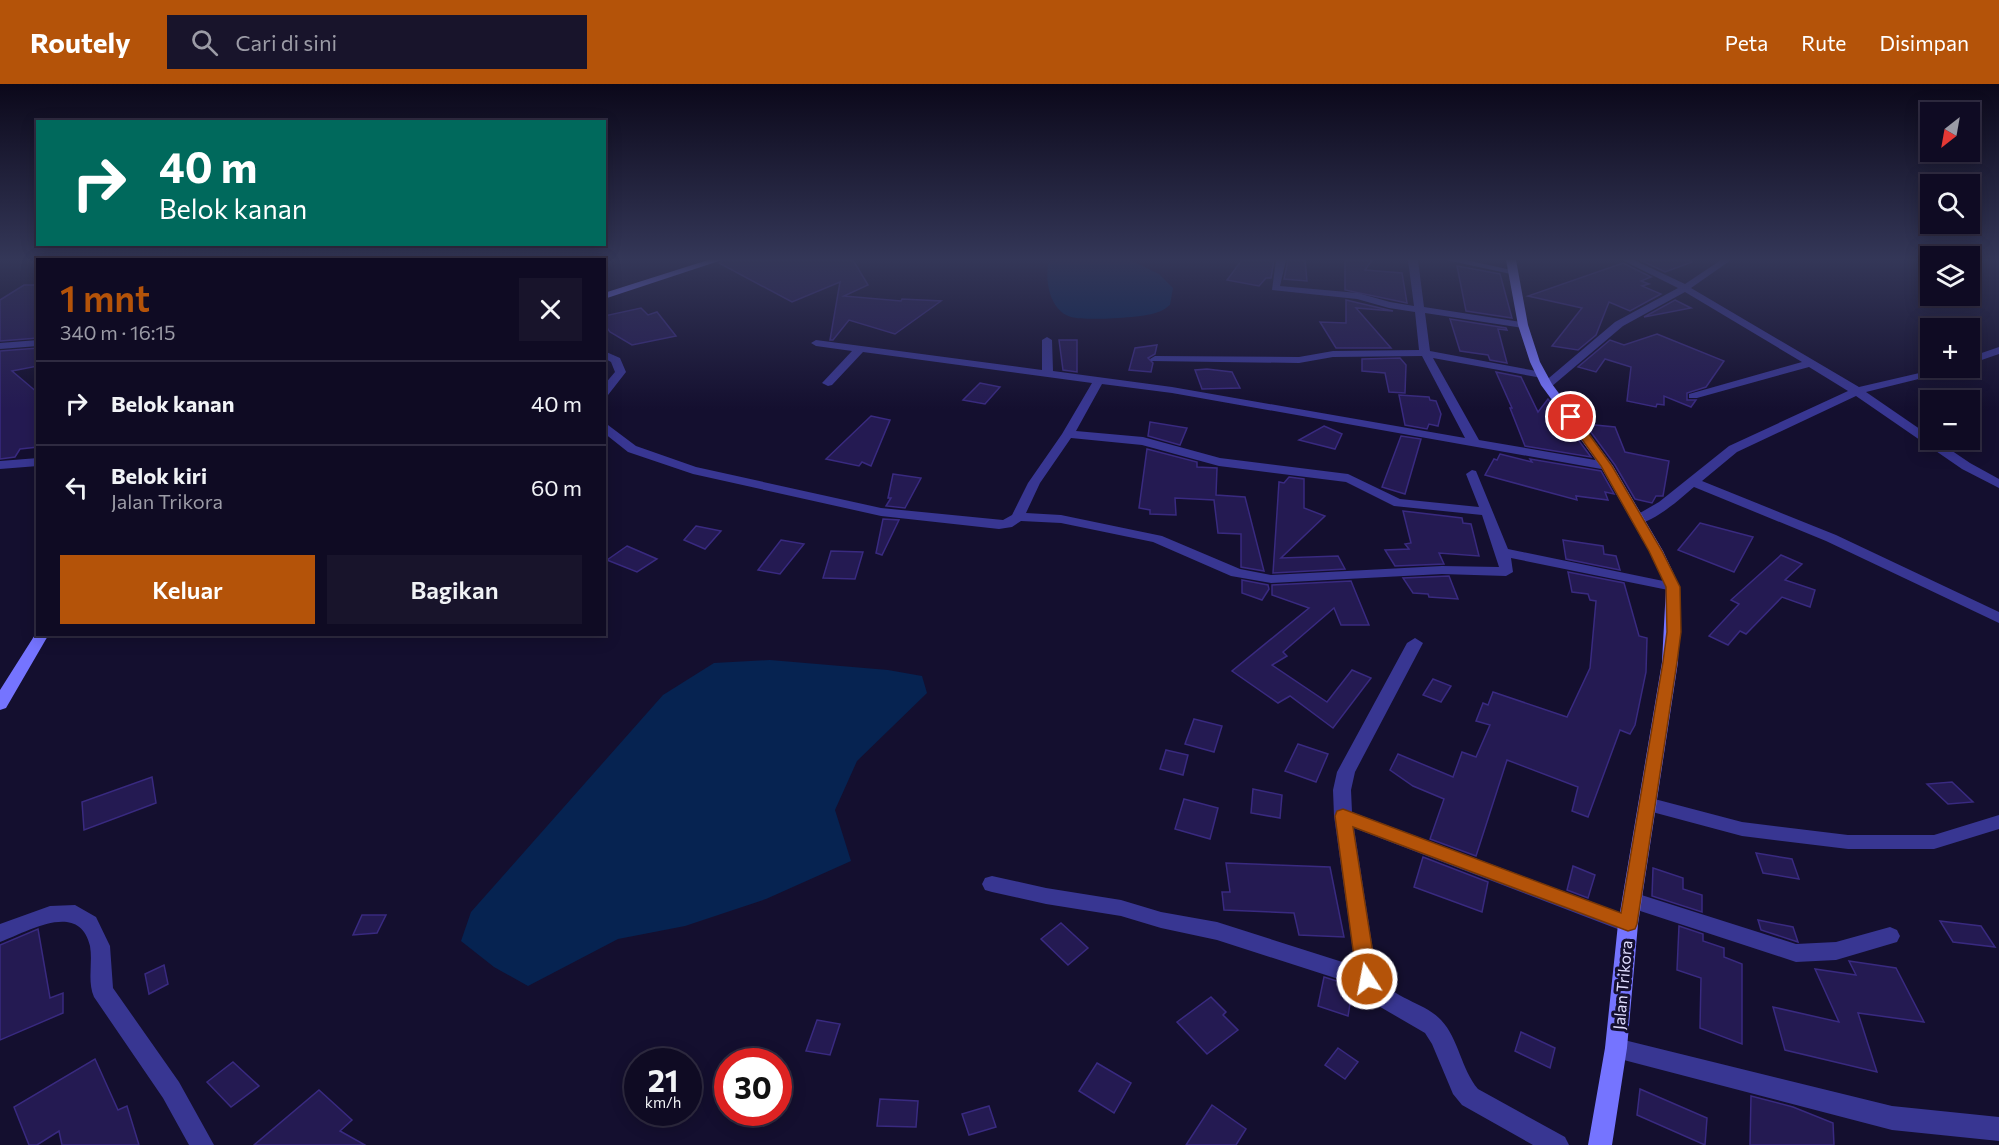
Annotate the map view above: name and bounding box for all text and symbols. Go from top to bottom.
search box [167,15,587,69]
text: Routely [30,25,131,59]
icon: search [188,26,221,59]
text: Cari di sini [236,29,337,56]
text: Peta [1725,30,1768,55]
text: Rute [1801,30,1846,55]
text: Disimpan [1879,30,1969,55]
north arrow [1920,102,1980,162]
map controls [1920,102,1980,450]
text: 40 m [159,140,257,192]
icon: right [60,144,138,222]
button: search [1920,174,1980,234]
text: Belok kanan [159,192,307,225]
button: layers [1920,246,1980,306]
text: 1 mnt [60,275,150,319]
button: close [519,278,582,341]
button: + [1920,318,1980,378]
text: 340 m · 16:15 [60,320,176,344]
icon: right [60,387,93,420]
text: Belok kanan [111,390,234,417]
text: 40 m [531,390,582,417]
button: − [1920,390,1980,450]
pin [1545,391,1596,442]
icon: arrive [1554,400,1587,433]
text: Belok kiri [111,462,207,489]
icon: left [60,471,93,504]
text: 60 m [531,474,582,501]
text: Jalan Trikora [111,489,223,513]
button: Keluar [60,555,315,624]
button: Bagikan [327,555,582,624]
street label: Jalan Trikora [1609,940,1635,1030]
position arrow [1335,947,1399,1011]
speed limit sign: 30 [714,1048,792,1126]
text: 21 [648,1061,678,1098]
text: km/h [645,1093,681,1111]

